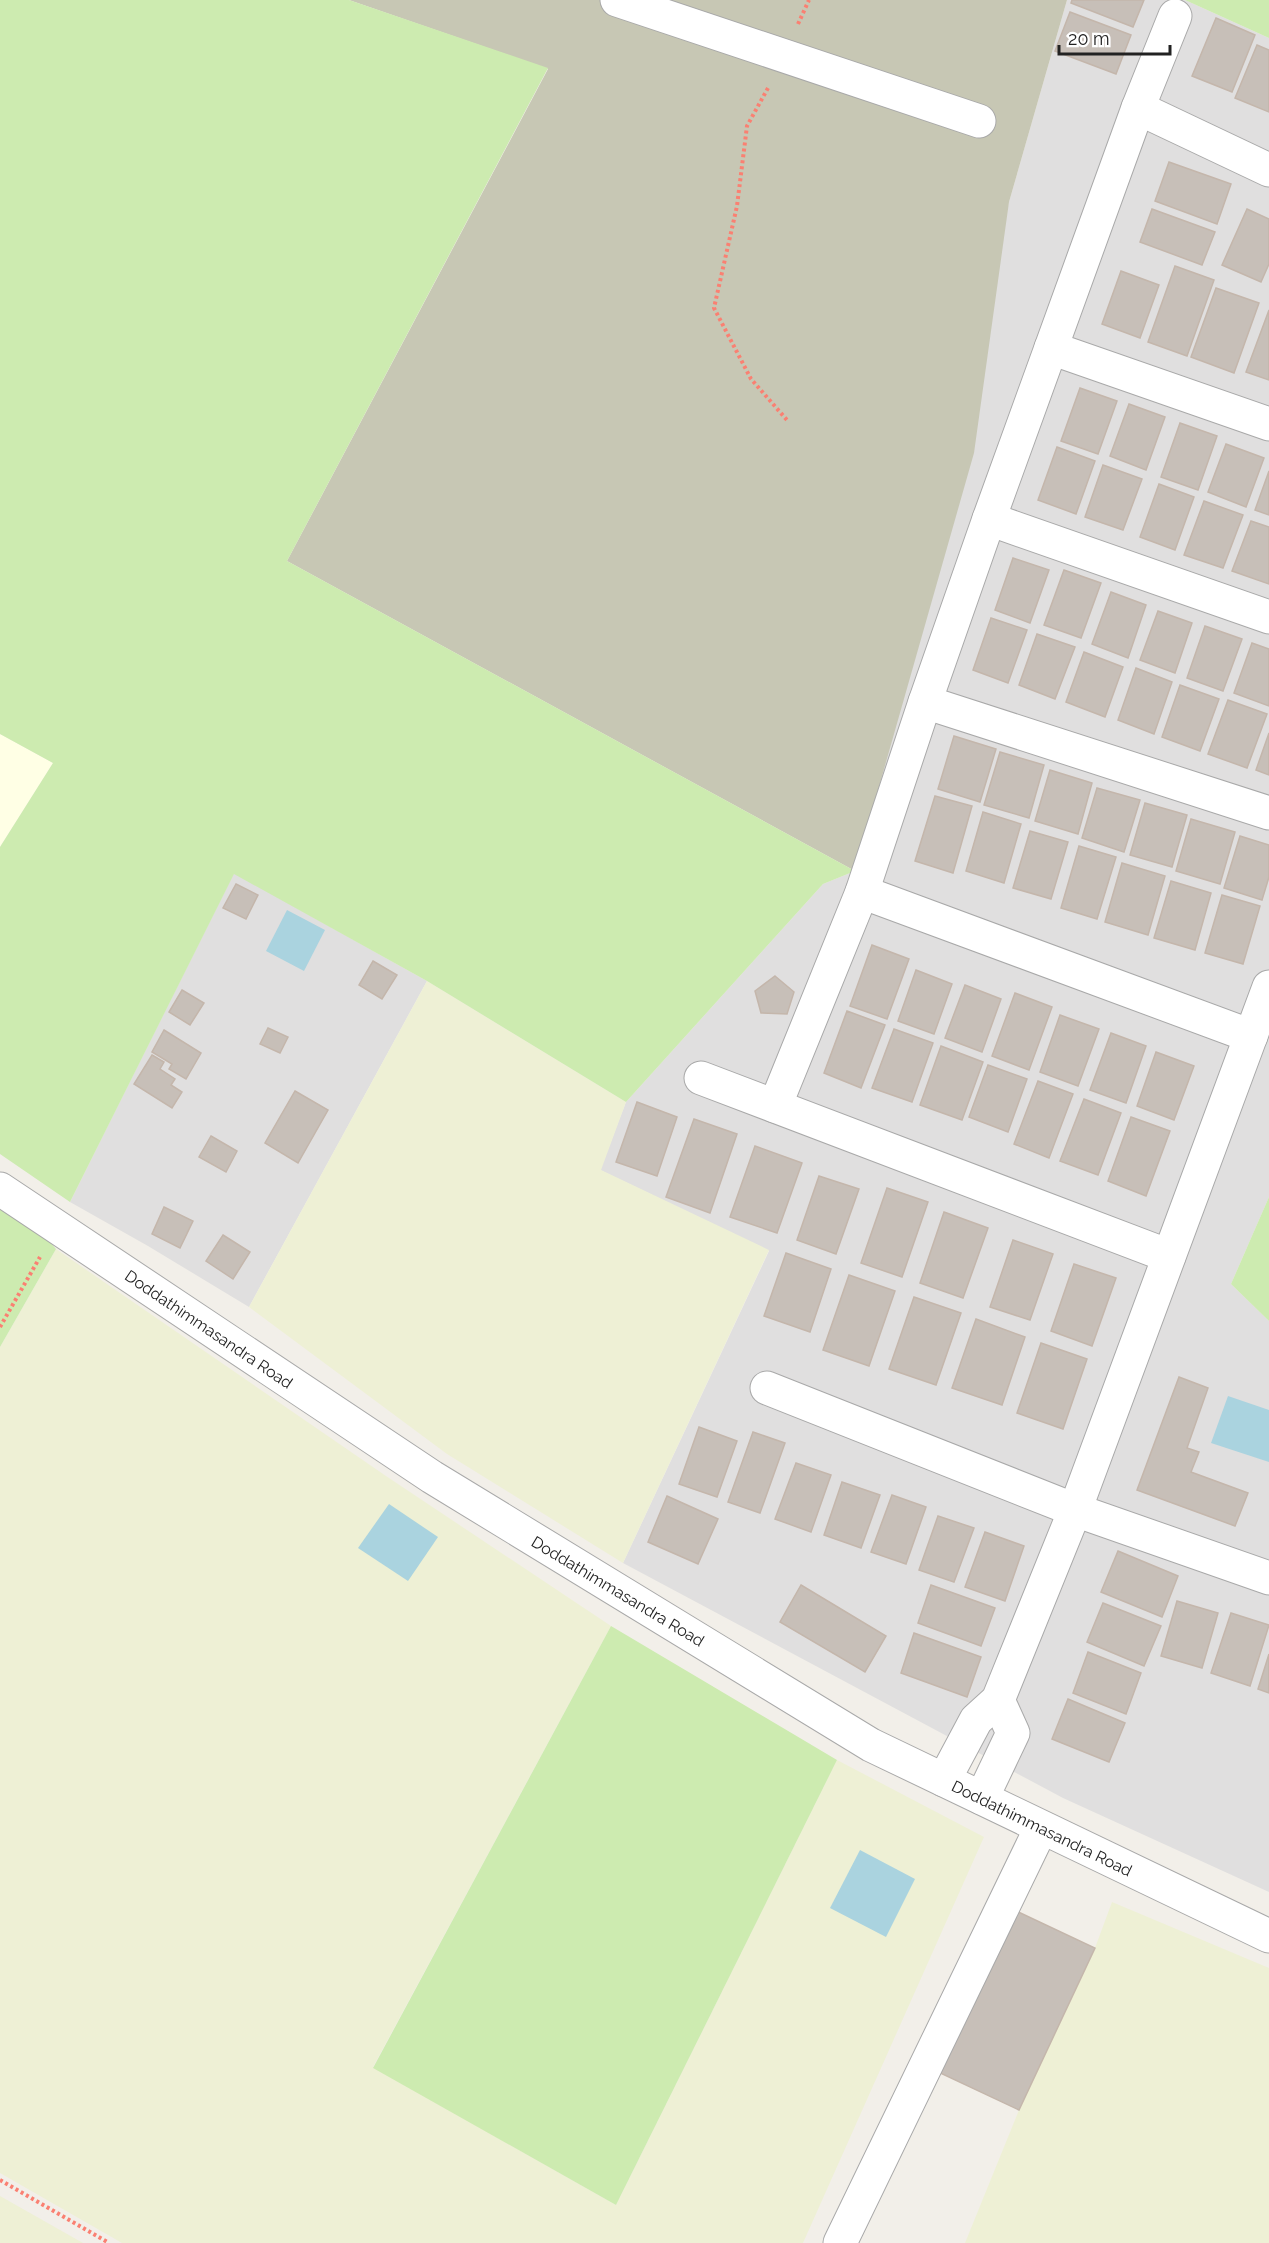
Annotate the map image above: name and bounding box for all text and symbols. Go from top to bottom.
scale bar [1059,18,1170,56]
text: 20 m [1068,28,1110,49]
street label: Doddathimmasandra Road [121,1266,296,1393]
street label: Doddathimmasandra Road [528,1532,708,1651]
street label: Doddathimmasandra Road [948,1776,1135,1880]

